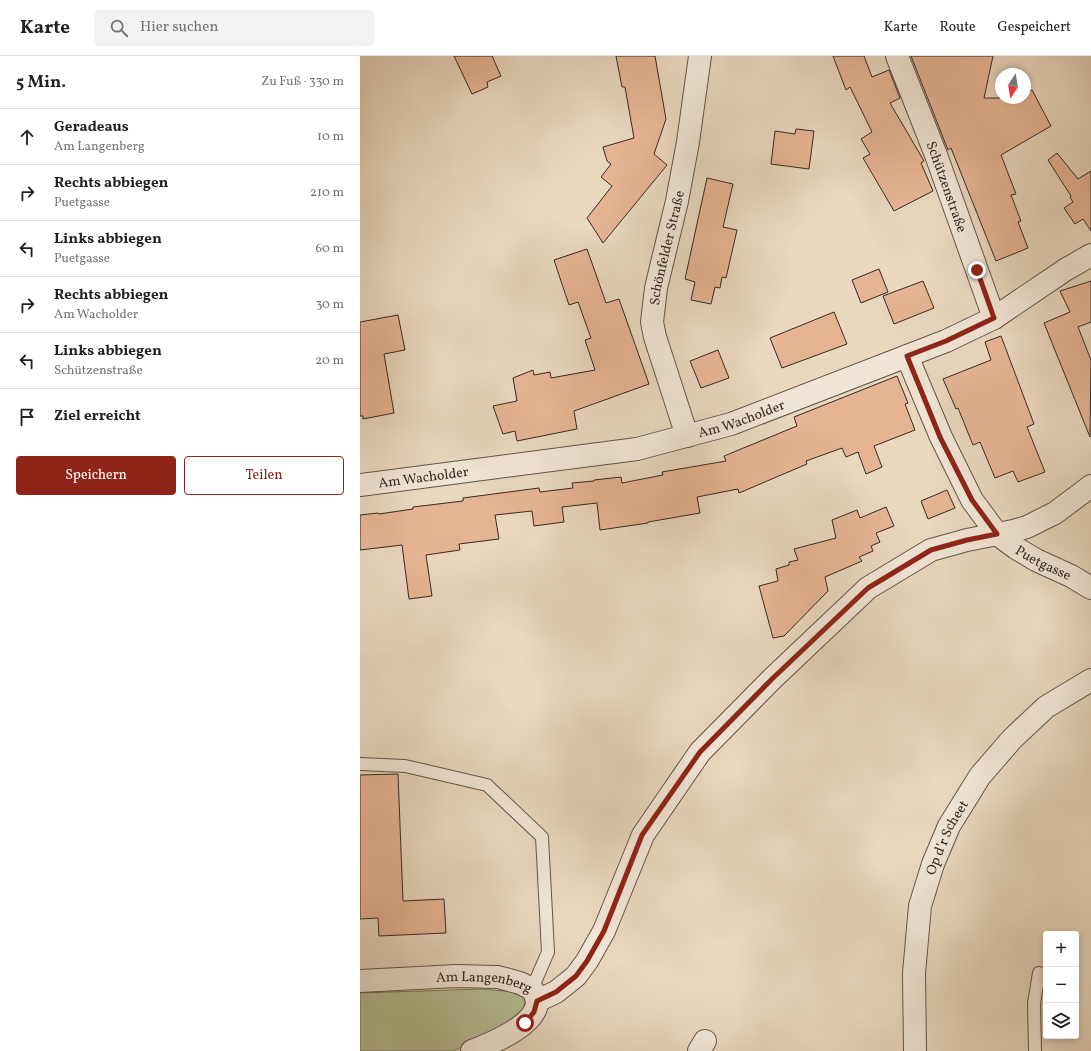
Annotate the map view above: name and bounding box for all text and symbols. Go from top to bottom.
search box [94,10,374,46]
text: Karte [20,15,70,41]
icon: search [108,17,130,39]
text: Hier suchen [140,17,218,38]
text: Karte [884,18,918,37]
text: Route [940,18,976,37]
text: Gespeichert [998,18,1071,37]
north arrow [995,68,1031,104]
text: 5 Min. [16,71,66,94]
text: Zu Fuß · 330 m [261,73,344,91]
text: Geradeaus [54,117,129,138]
icon: ahead [16,126,38,148]
text: 10 m [317,128,344,146]
text: Am Langenberg [54,138,145,156]
street label: Schützenstraße [921,139,971,236]
text: Rechts abbiegen [54,173,169,194]
icon: right [16,182,38,204]
text: 210 m [310,184,344,202]
street label: Schönfelder Straße [646,189,690,306]
text: Puetgasse [54,194,110,212]
text: Links abbiegen [54,229,162,250]
icon: left [16,238,38,260]
text: 60 m [316,240,344,258]
text: Puetgasse [54,250,110,268]
route end [968,261,986,279]
text: Rechts abbiegen [54,285,169,306]
icon: right [16,294,38,316]
text: 30 m [316,296,344,314]
text: Am Wacholder [54,306,138,324]
text: Links abbiegen [54,341,162,362]
icon: left [16,350,38,372]
text: 20 m [315,352,344,370]
text: Schützenstraße [54,362,143,380]
street label: Am Wacholder [696,396,788,443]
icon: arrive [16,406,38,428]
text: Ziel erreicht [54,406,141,427]
button: Speichern [16,456,176,495]
button: Teilen [184,456,344,495]
street label: Am Wacholder [377,463,470,494]
street label: Puetgasse [1011,542,1074,586]
street label: Op d’r Scheet [922,797,974,878]
map controls [1043,931,1079,1039]
button: + [1043,931,1079,967]
button: − [1043,967,1079,1003]
street label: Am Langenberg [436,968,535,999]
button: layers [1043,1003,1079,1039]
route start [516,1014,534,1032]

